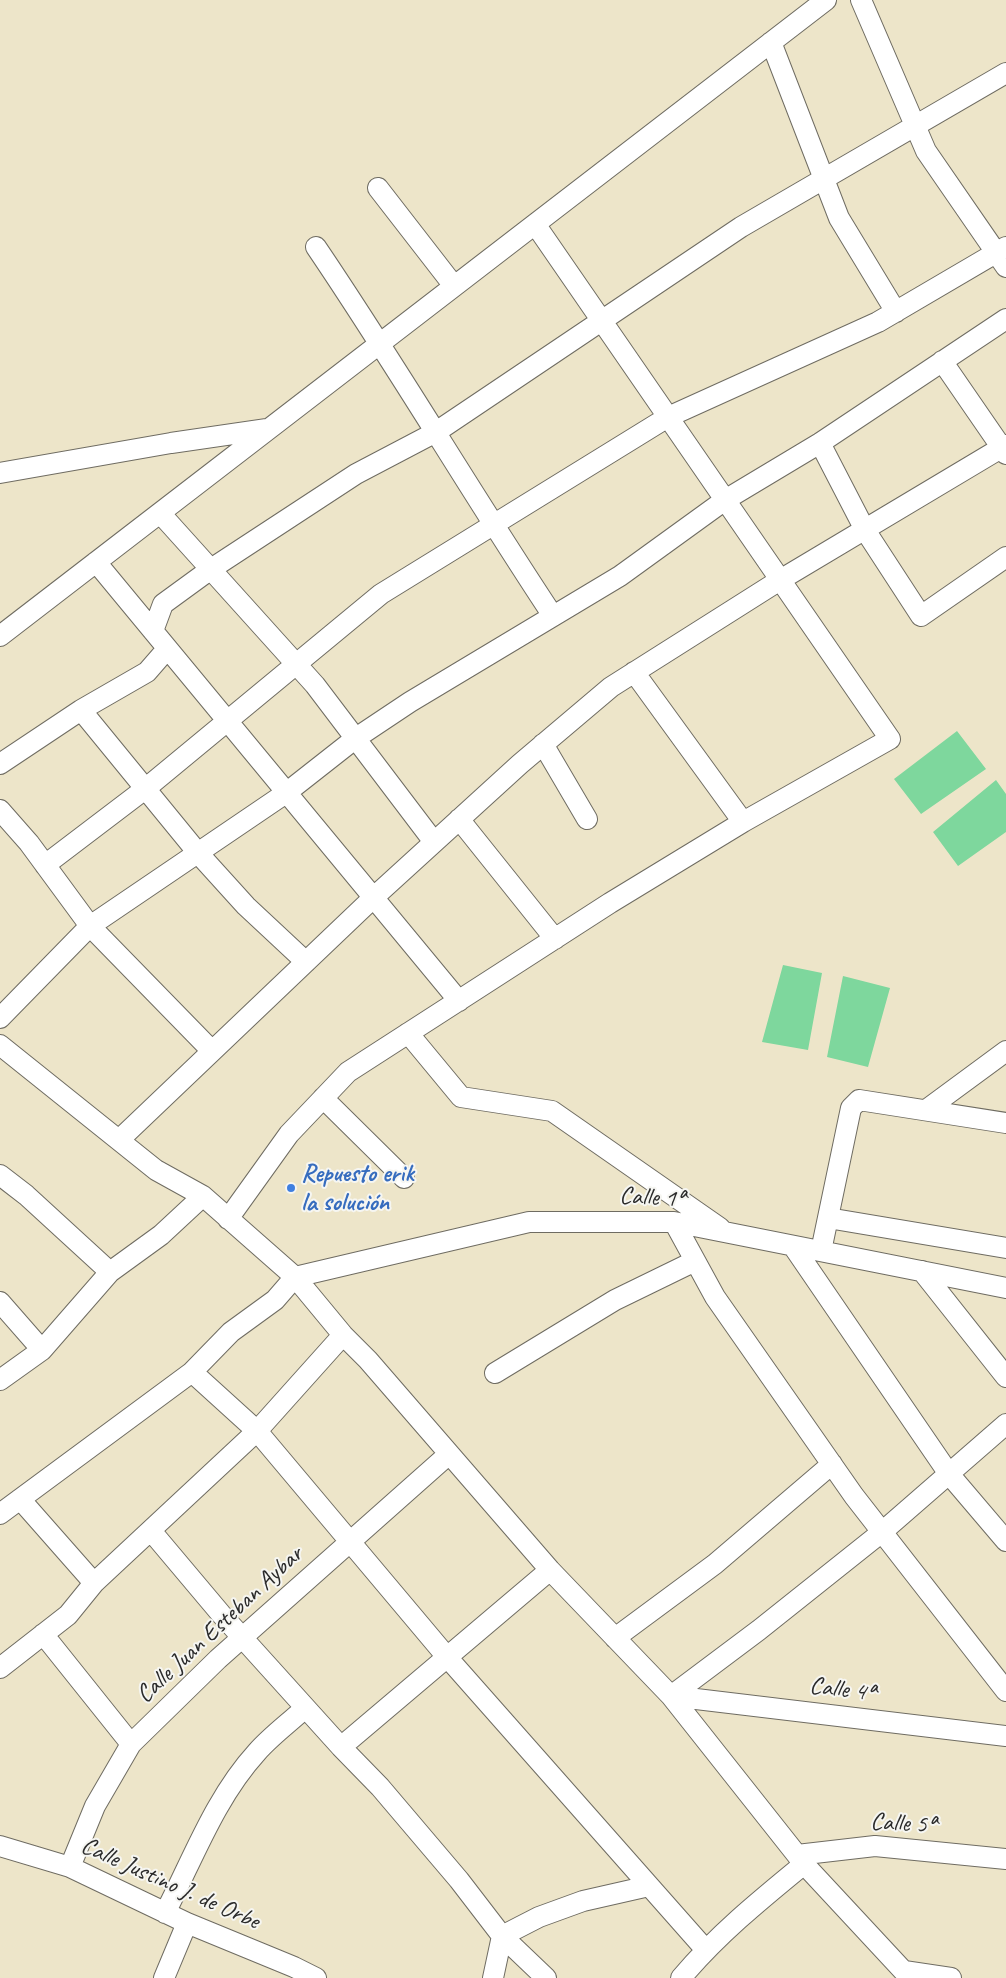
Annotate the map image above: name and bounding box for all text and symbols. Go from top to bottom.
place label: Repuesto erik la solución [301,1159,413,1218]
street label: Calle 1ª [619,1181,685,1215]
marker: Repuesto erik la solución [285,1182,297,1194]
street label: Calle Juan Esteban Aybar [130,1540,310,1710]
street label: Calle 4ª [808,1671,876,1709]
street label: Calle 5ª [870,1807,936,1841]
street label: Calle Justino J. de Orbe [76,1831,264,1937]

